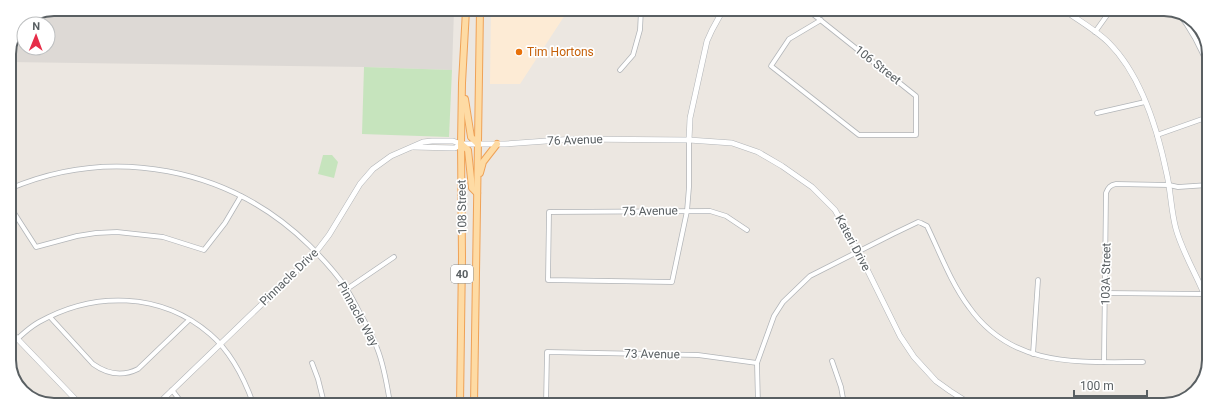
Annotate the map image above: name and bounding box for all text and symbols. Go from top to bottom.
north arrow [16,16,56,56]
text: N [32,20,40,33]
street label: 106 Street [852,43,904,87]
place label: Tim Hortons [527,45,594,59]
marker: Tim Hortons [514,47,524,57]
street label: 76 Avenue [547,132,603,148]
street label: 108 Street [455,179,469,235]
street label: 75 Avenue [622,204,678,218]
street label: Kateri Drive [832,213,874,273]
street label: 103A Street [1098,242,1114,305]
street label: Pinnacle Drive [257,246,321,308]
road number: 40 [451,265,473,283]
street label: Pinnacle Way [335,279,382,349]
street label: 73 Avenue [624,347,680,361]
scale bar [1074,372,1147,398]
text: 100 m [1080,379,1114,393]

